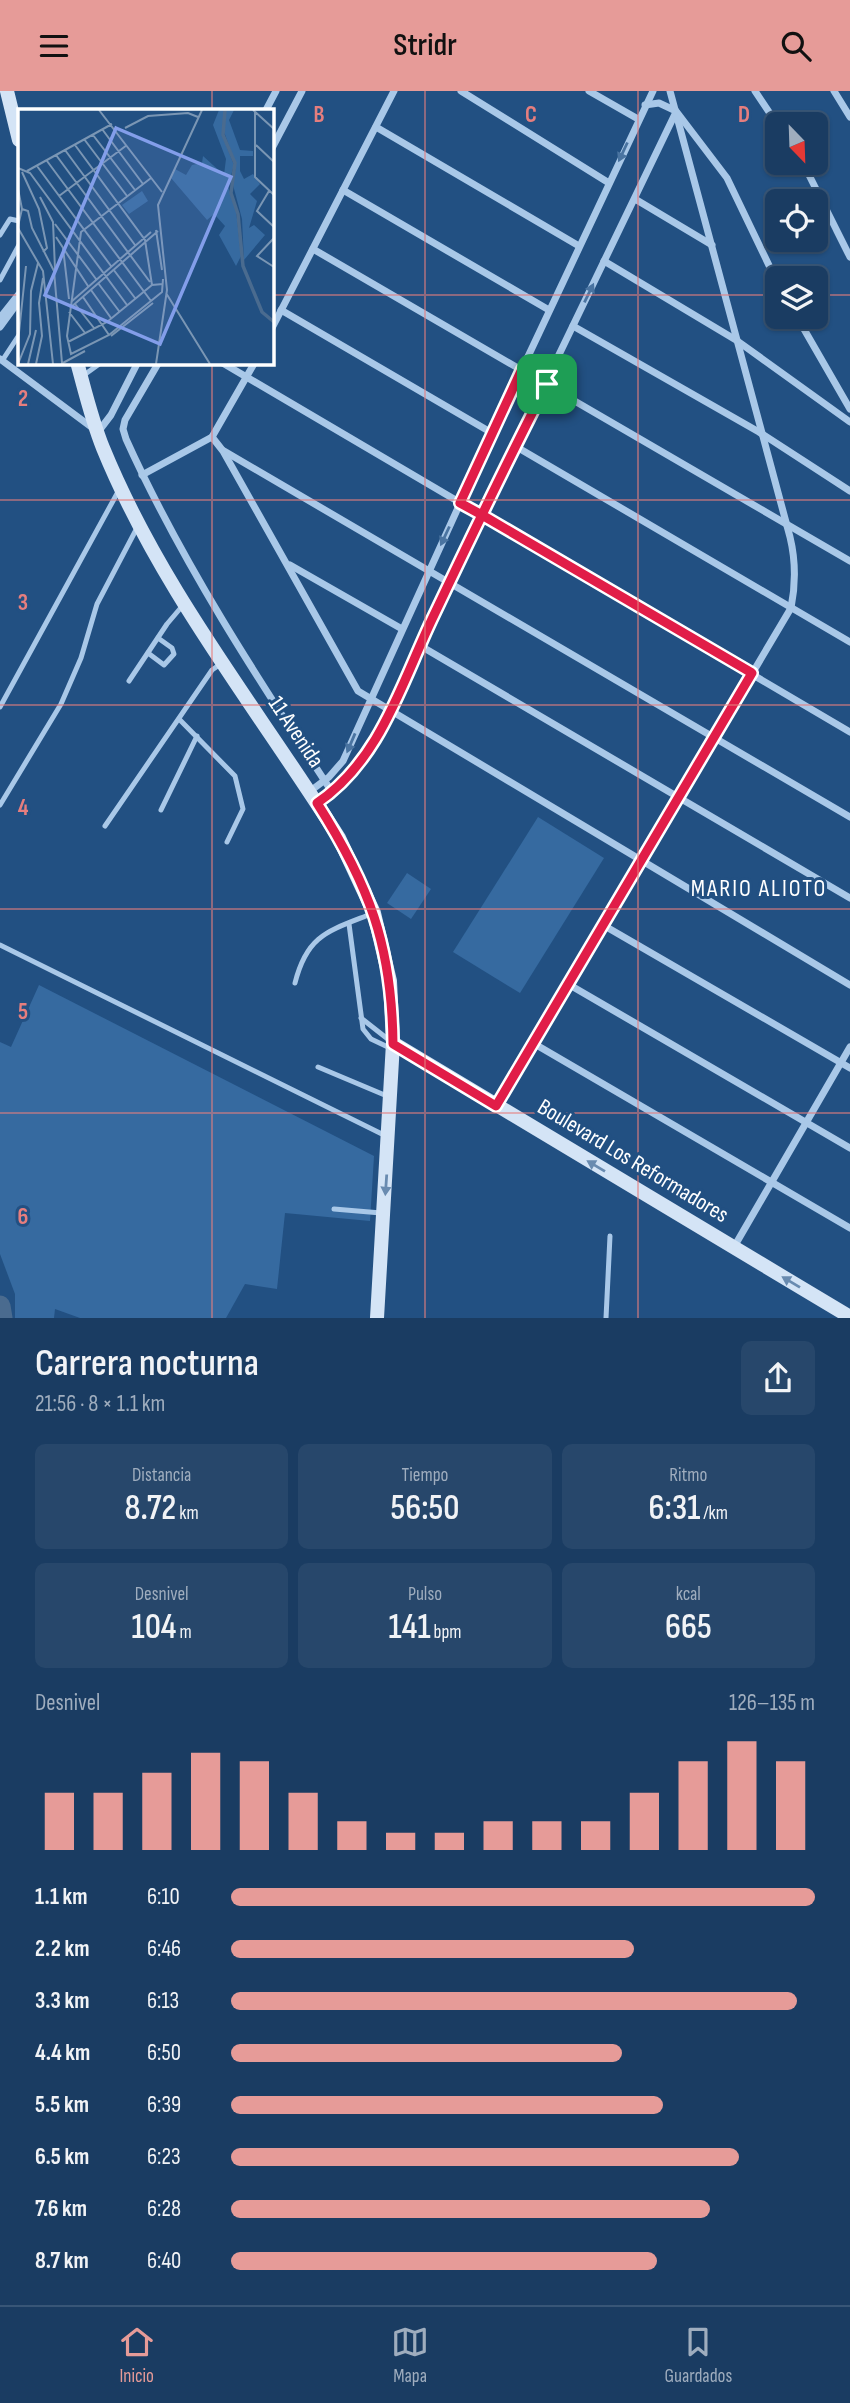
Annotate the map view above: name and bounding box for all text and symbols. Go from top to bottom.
text: Stridr [393,26,457,65]
icon: menu [35,27,73,65]
icon: search [777,27,815,65]
text: B [314,101,325,129]
text: C [525,101,537,129]
text: D [738,101,750,129]
inset map [18,109,273,364]
north arrow [765,112,828,175]
map controls [765,112,828,329]
one-way arrow [617,142,629,162]
button: locate [765,189,828,252]
button: layers [765,266,828,329]
one-way arrow [583,283,595,303]
pin [517,354,577,414]
icon: arrive [528,365,566,403]
text: 2 [18,385,28,413]
one-way arrow [439,526,450,546]
text: 3 [18,589,28,617]
street label: 11 Avenida [262,691,330,773]
one-way arrow [345,733,356,754]
text: 4 [18,794,29,822]
district label: MARIO ALIOTO [691,874,827,903]
text: 5 [18,998,28,1026]
street label: Boulevard Los Reformadores [532,1093,734,1229]
one-way arrow [587,1160,606,1172]
one-way arrow [380,1174,391,1196]
text: 6 [18,1203,28,1231]
one-way arrow [782,1276,801,1289]
text: Carrera nocturna [35,1341,259,1386]
button: share [741,1341,815,1415]
text: 21:56 · 8 × 1.1 km [35,1390,165,1418]
text: Distancia [132,1464,191,1487]
text: Tiempo [402,1464,448,1487]
text: Ritmo [669,1464,707,1487]
text: 8.72 [125,1487,176,1530]
text: 56:50 [390,1487,460,1530]
text: 6:31 [649,1487,700,1530]
text: km [176,1502,199,1525]
text: /km [700,1502,728,1525]
text: Desnivel [135,1583,189,1606]
text: Pulso [408,1583,442,1606]
text: kcal [676,1583,701,1606]
text: 104 [132,1606,176,1649]
text: 141 [388,1606,431,1649]
text: 665 [665,1606,712,1649]
text: m [176,1621,192,1644]
text: bpm [431,1621,462,1644]
text: Desnivel [35,1689,100,1717]
text: 126–135 m [729,1689,815,1717]
text: 1.1 km [35,1883,88,1911]
text: 6:10 [147,1883,180,1911]
text: 2.2 km [35,1935,89,1963]
text: 6:46 [147,1935,181,1963]
text: 3.3 km [35,1987,89,2015]
text: 6:13 [147,1987,179,2015]
text: 4.4 km [35,2039,90,2067]
text: 6:50 [147,2039,181,2067]
text: 5.5 km [35,2091,89,2119]
text: 6:39 [147,2091,181,2119]
text: 6.5 km [35,2143,89,2171]
text: 6:23 [147,2143,181,2171]
text: 7.6 km [35,2195,87,2223]
text: 6:28 [147,2195,181,2223]
text: 8.7 km [35,2247,89,2275]
text: 6:40 [147,2247,181,2275]
tab: Inicio [118,2323,156,2388]
tab: Mapa [391,2323,429,2388]
tab: Guardados [664,2323,732,2388]

